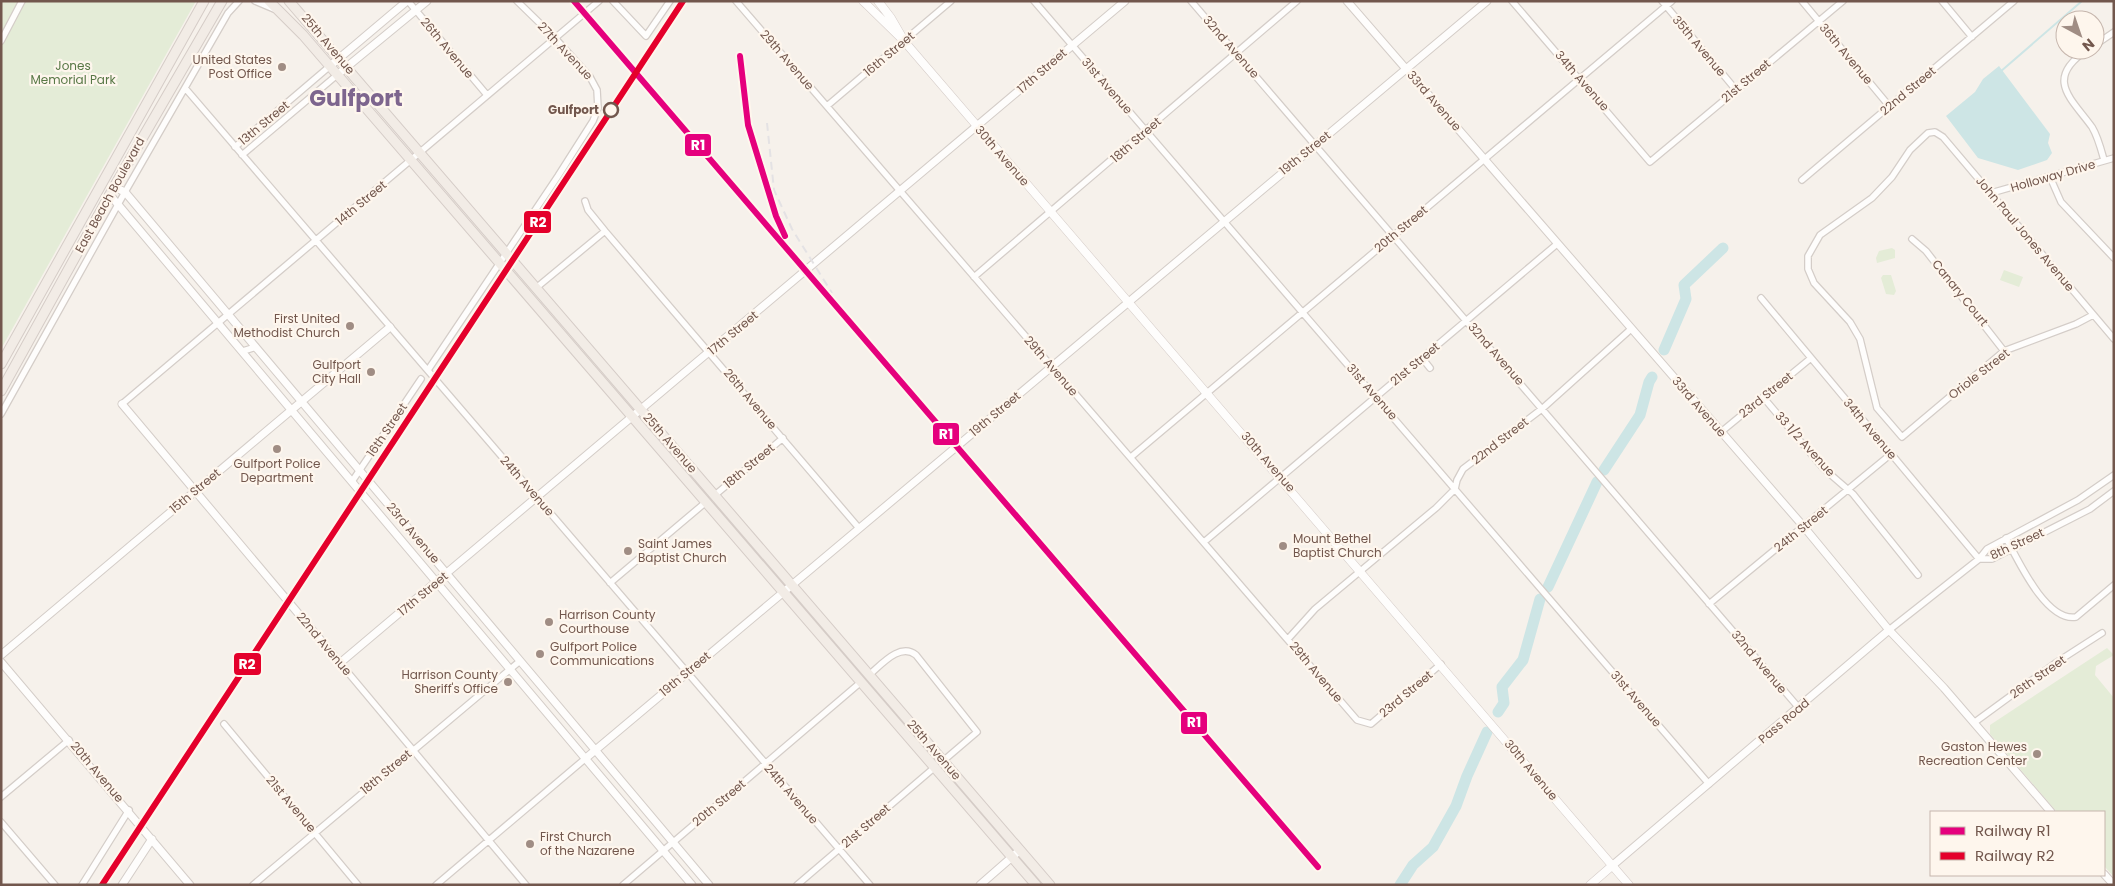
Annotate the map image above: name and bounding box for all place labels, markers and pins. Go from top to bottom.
place label: United States Post Office [193,51,272,82]
marker: United States Post Office [276,61,288,73]
place label: Gulfport [548,101,599,118]
marker: Gulfport [603,102,619,118]
place label: First United Methodist Church [234,310,340,341]
marker: First United Methodist Church [344,320,356,332]
place label: Gulfport City Hall [312,356,361,387]
marker: Gulfport City Hall [365,366,377,378]
marker: Gulfport Police Department [271,443,283,455]
place label: Gulfport Police Department [233,455,321,486]
place label: Mount Bethel Baptist Church [1293,530,1382,561]
place label: Saint James Baptist Church [638,535,727,566]
marker: Mount Bethel Baptist Church [1277,540,1289,552]
marker: Saint James Baptist Church [622,545,634,557]
place label: Harrison County Courthouse [559,606,656,637]
marker: Harrison County Courthouse [543,616,555,628]
place label: Gulfport Police Communications [550,638,654,669]
marker: Gulfport Police Communications [534,648,546,660]
place label: Harrison County Sheriff's Office [401,666,498,697]
marker: Harrison County Sheriff's Office [502,676,514,688]
place label: Gaston Hewes Recreation Center [1918,738,2028,769]
marker: Gaston Hewes Recreation Center [2031,748,2043,760]
place label: First Church of the Nazarene [540,828,635,859]
marker: First Church of the Nazarene [524,838,536,850]

